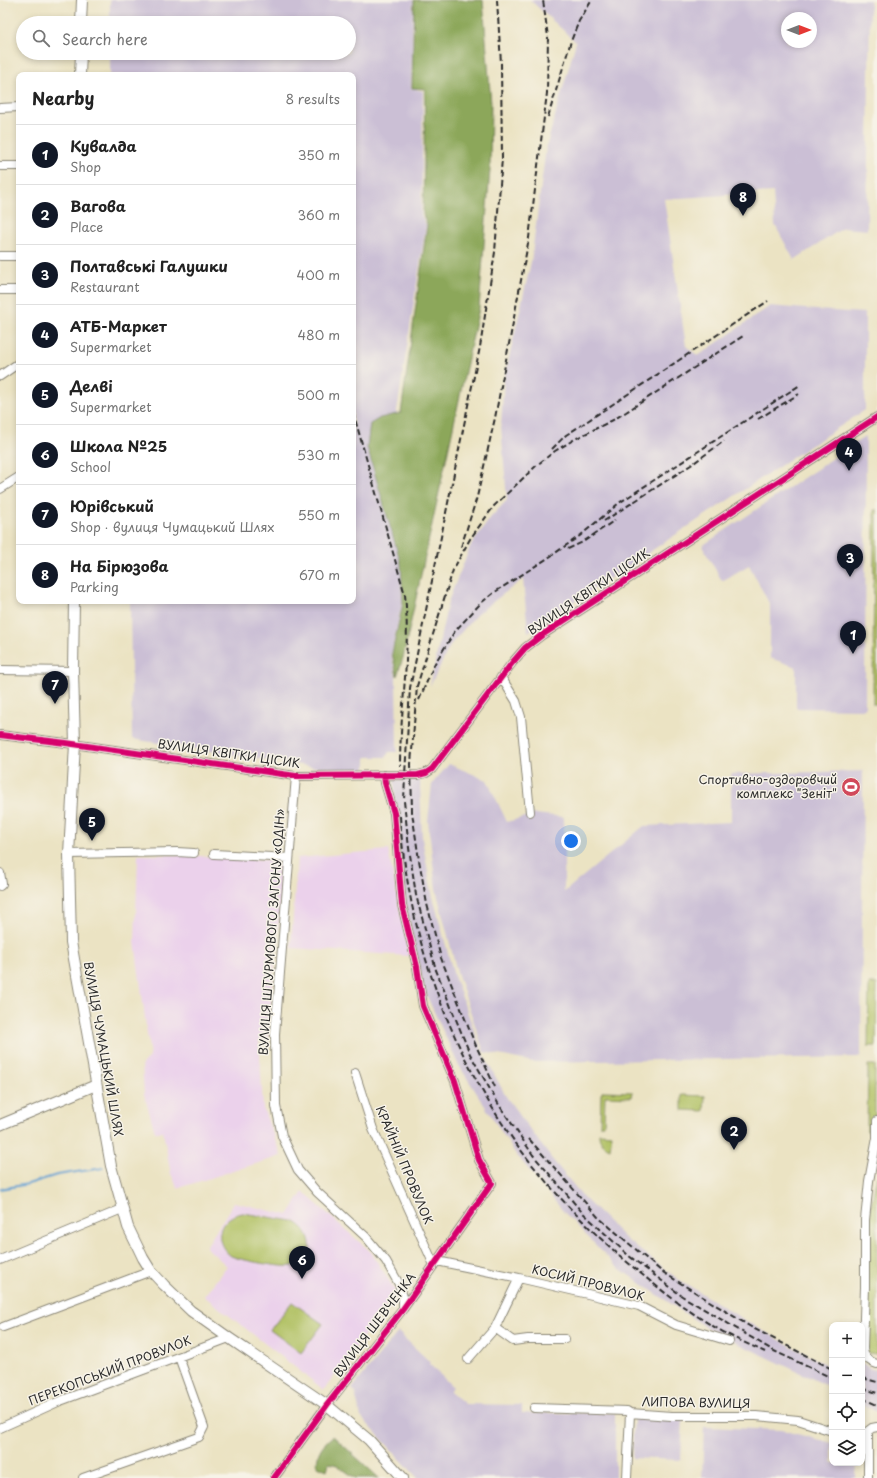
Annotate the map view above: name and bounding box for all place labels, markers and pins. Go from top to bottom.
pin: 8 [730,183,756,216]
pin: 4 [836,438,862,471]
pin: 3 [837,544,863,577]
pin: 1 [840,621,866,654]
pin: 7 [42,671,68,704]
place label: Спортивно-оздоровчий комплекс "Зеніт" [698,770,837,802]
sports icon: Спортивно-оздоровчий комплекс "Зеніт" [840,776,862,798]
pin: 5 [79,808,105,841]
pin: 2 [721,1117,747,1150]
pin: 6 [289,1246,315,1279]

